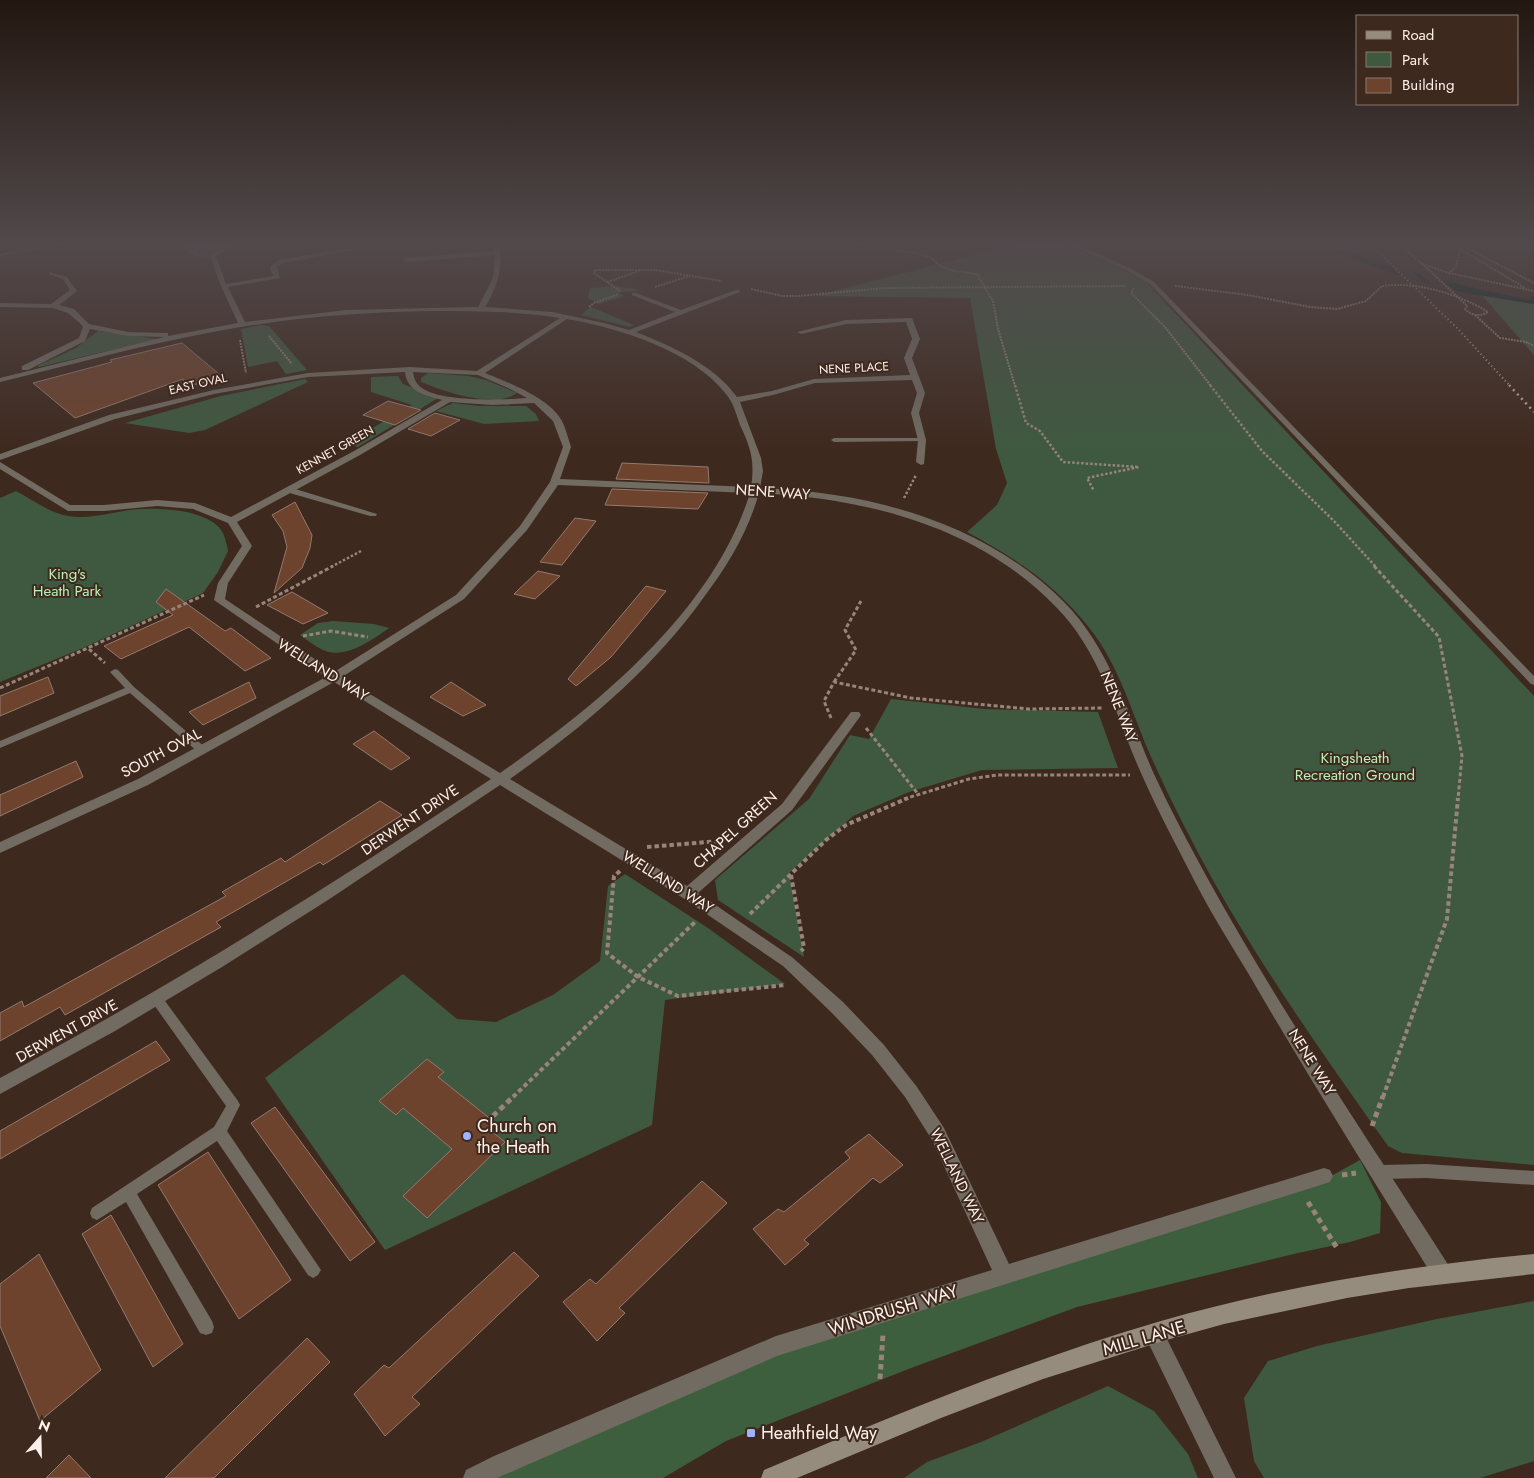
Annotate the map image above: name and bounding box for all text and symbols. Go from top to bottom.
legend [1356,15,1519,105]
text: Road [1402,24,1434,46]
text: Park [1402,49,1429,71]
text: Building [1402,74,1454,96]
street label: NENE PLACE [819,357,889,379]
street label: EAST OVAL [167,368,230,399]
street label: KENNET GREEN [293,421,377,479]
street label: NENE WAY [735,478,812,506]
park label: King's Heath Park [33,563,102,602]
street label: WELLAND WAY [273,633,373,707]
street label: NENE WAY [1095,668,1143,746]
street label: SOUTH OVAL [117,722,205,783]
park label: Kingsheath Recreation Ground [1295,747,1415,786]
street label: DERWENT DRIVE [357,779,463,861]
street label: CHAPEL GREEN [688,786,782,874]
street label: WELLAND WAY [618,845,718,919]
street label: DERWENT DRIVE [12,994,122,1068]
street label: NENE WAY [1283,1024,1341,1100]
place label: Church on the Heath [477,1113,557,1160]
street label: WELLAND WAY [924,1124,990,1228]
marker: Church on the Heath [461,1130,473,1142]
street label: WINDRUSH WAY [825,1278,962,1342]
street label: MILL LANE [1100,1314,1188,1362]
north arrow [15,1413,65,1463]
text: N [36,1414,53,1437]
place label: Heathfield Way [761,1420,877,1446]
marker: Heathfield Way [745,1427,757,1439]

